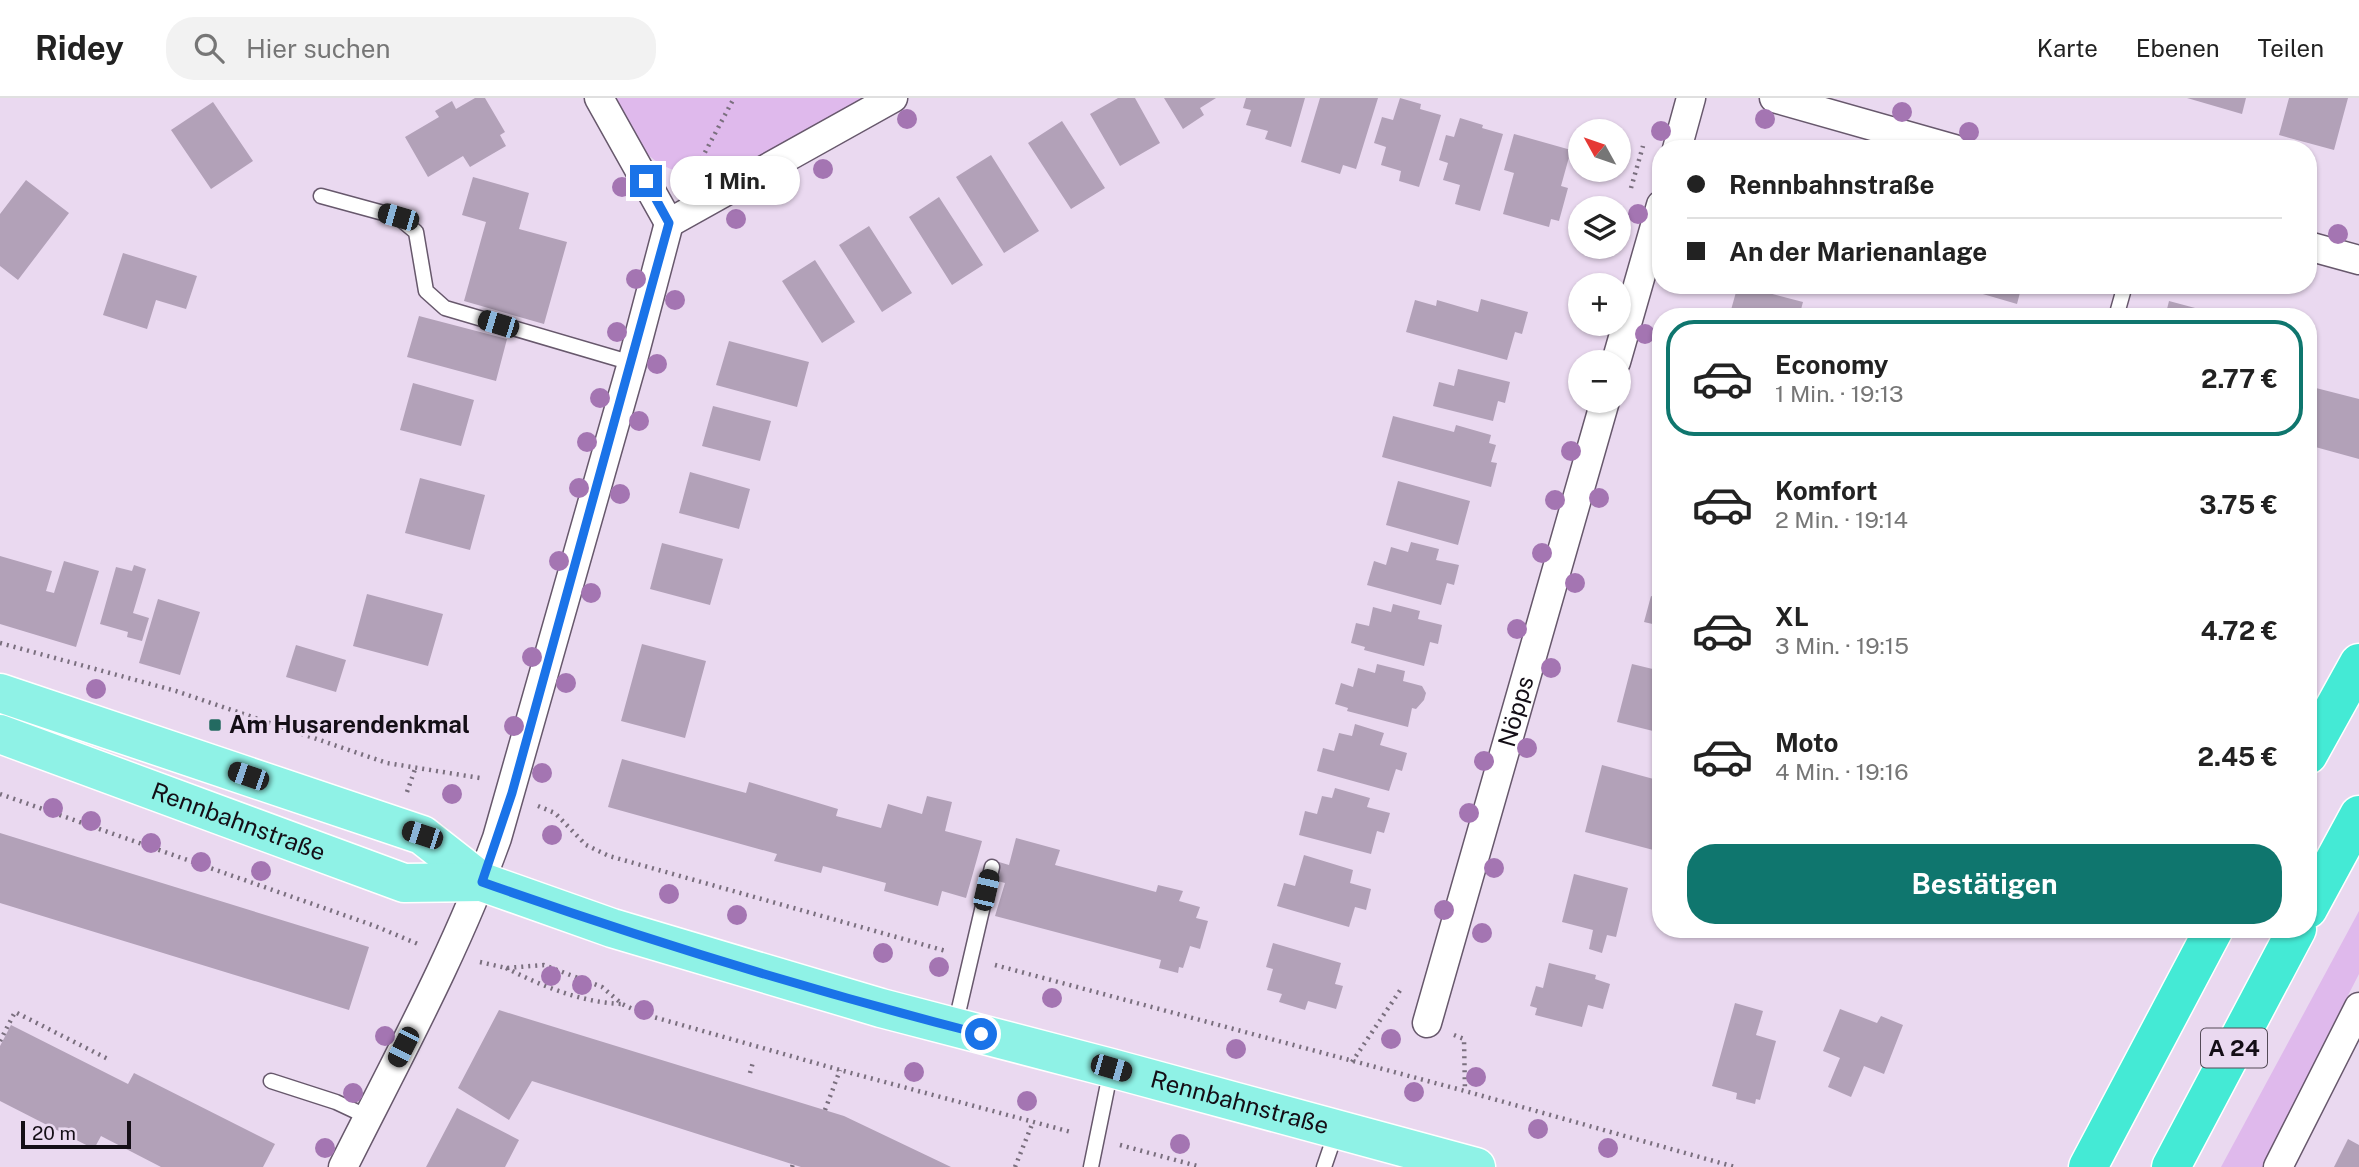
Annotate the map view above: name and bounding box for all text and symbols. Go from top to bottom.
search box [166,17,656,80]
text: Ridey [35,29,124,67]
icon: search [190,29,228,67]
text: Hier suchen [246,33,390,64]
text: Karte [2037,34,2098,62]
text: Ebenen [2136,34,2220,62]
text: Teilen [2258,34,2324,62]
north arrow [1568,119,1631,182]
map controls [1568,119,1631,413]
callout: 1 Min. [670,156,800,206]
route end [630,165,662,197]
text: 1 Min. [704,167,766,194]
text: Rennbahnstraße [1729,169,1935,200]
button: layers [1568,196,1631,259]
car [375,201,422,233]
text: An der Marienanlage [1729,236,1987,267]
button: + [1568,273,1631,336]
car [475,308,522,340]
icon: car [1691,347,1754,410]
text: Economy [1775,349,1888,380]
button: − [1568,350,1631,413]
text: 2.77 € [2201,363,2278,394]
text: 1 Min. · 19:13 [1775,380,1904,407]
icon: car [1691,473,1754,536]
text: Komfort [1775,475,1877,506]
text: 3.75 € [2199,489,2278,520]
text: 2 Min. · 19:14 [1775,506,1908,533]
icon: car [1691,599,1754,662]
text: XL [1775,601,1809,632]
text: 4.72 € [2200,615,2278,646]
text: 3 Min. · 19:15 [1775,632,1909,659]
street label: Nöpps [1492,673,1539,750]
place label: Am Husarendenkmal [229,710,470,738]
marker: Am Husarendenkmal [207,717,223,733]
icon: car [1691,725,1754,788]
text: Moto [1775,727,1838,758]
text: 2.45 € [2197,741,2278,772]
text: 4 Min. · 19:16 [1775,758,1908,785]
car [225,759,272,793]
street label: Rennbahnstraße [148,776,330,866]
car [399,819,446,851]
button: Bestätigen [1687,844,2282,924]
car [972,867,1001,913]
route start [965,1018,997,1050]
car [385,1024,422,1070]
road number: A 24 [2201,1029,2267,1068]
car [1088,1052,1135,1084]
street label: Rennbahnstraße [1148,1064,1332,1139]
scale bar [21,1118,131,1150]
text: 20 m [32,1122,76,1144]

